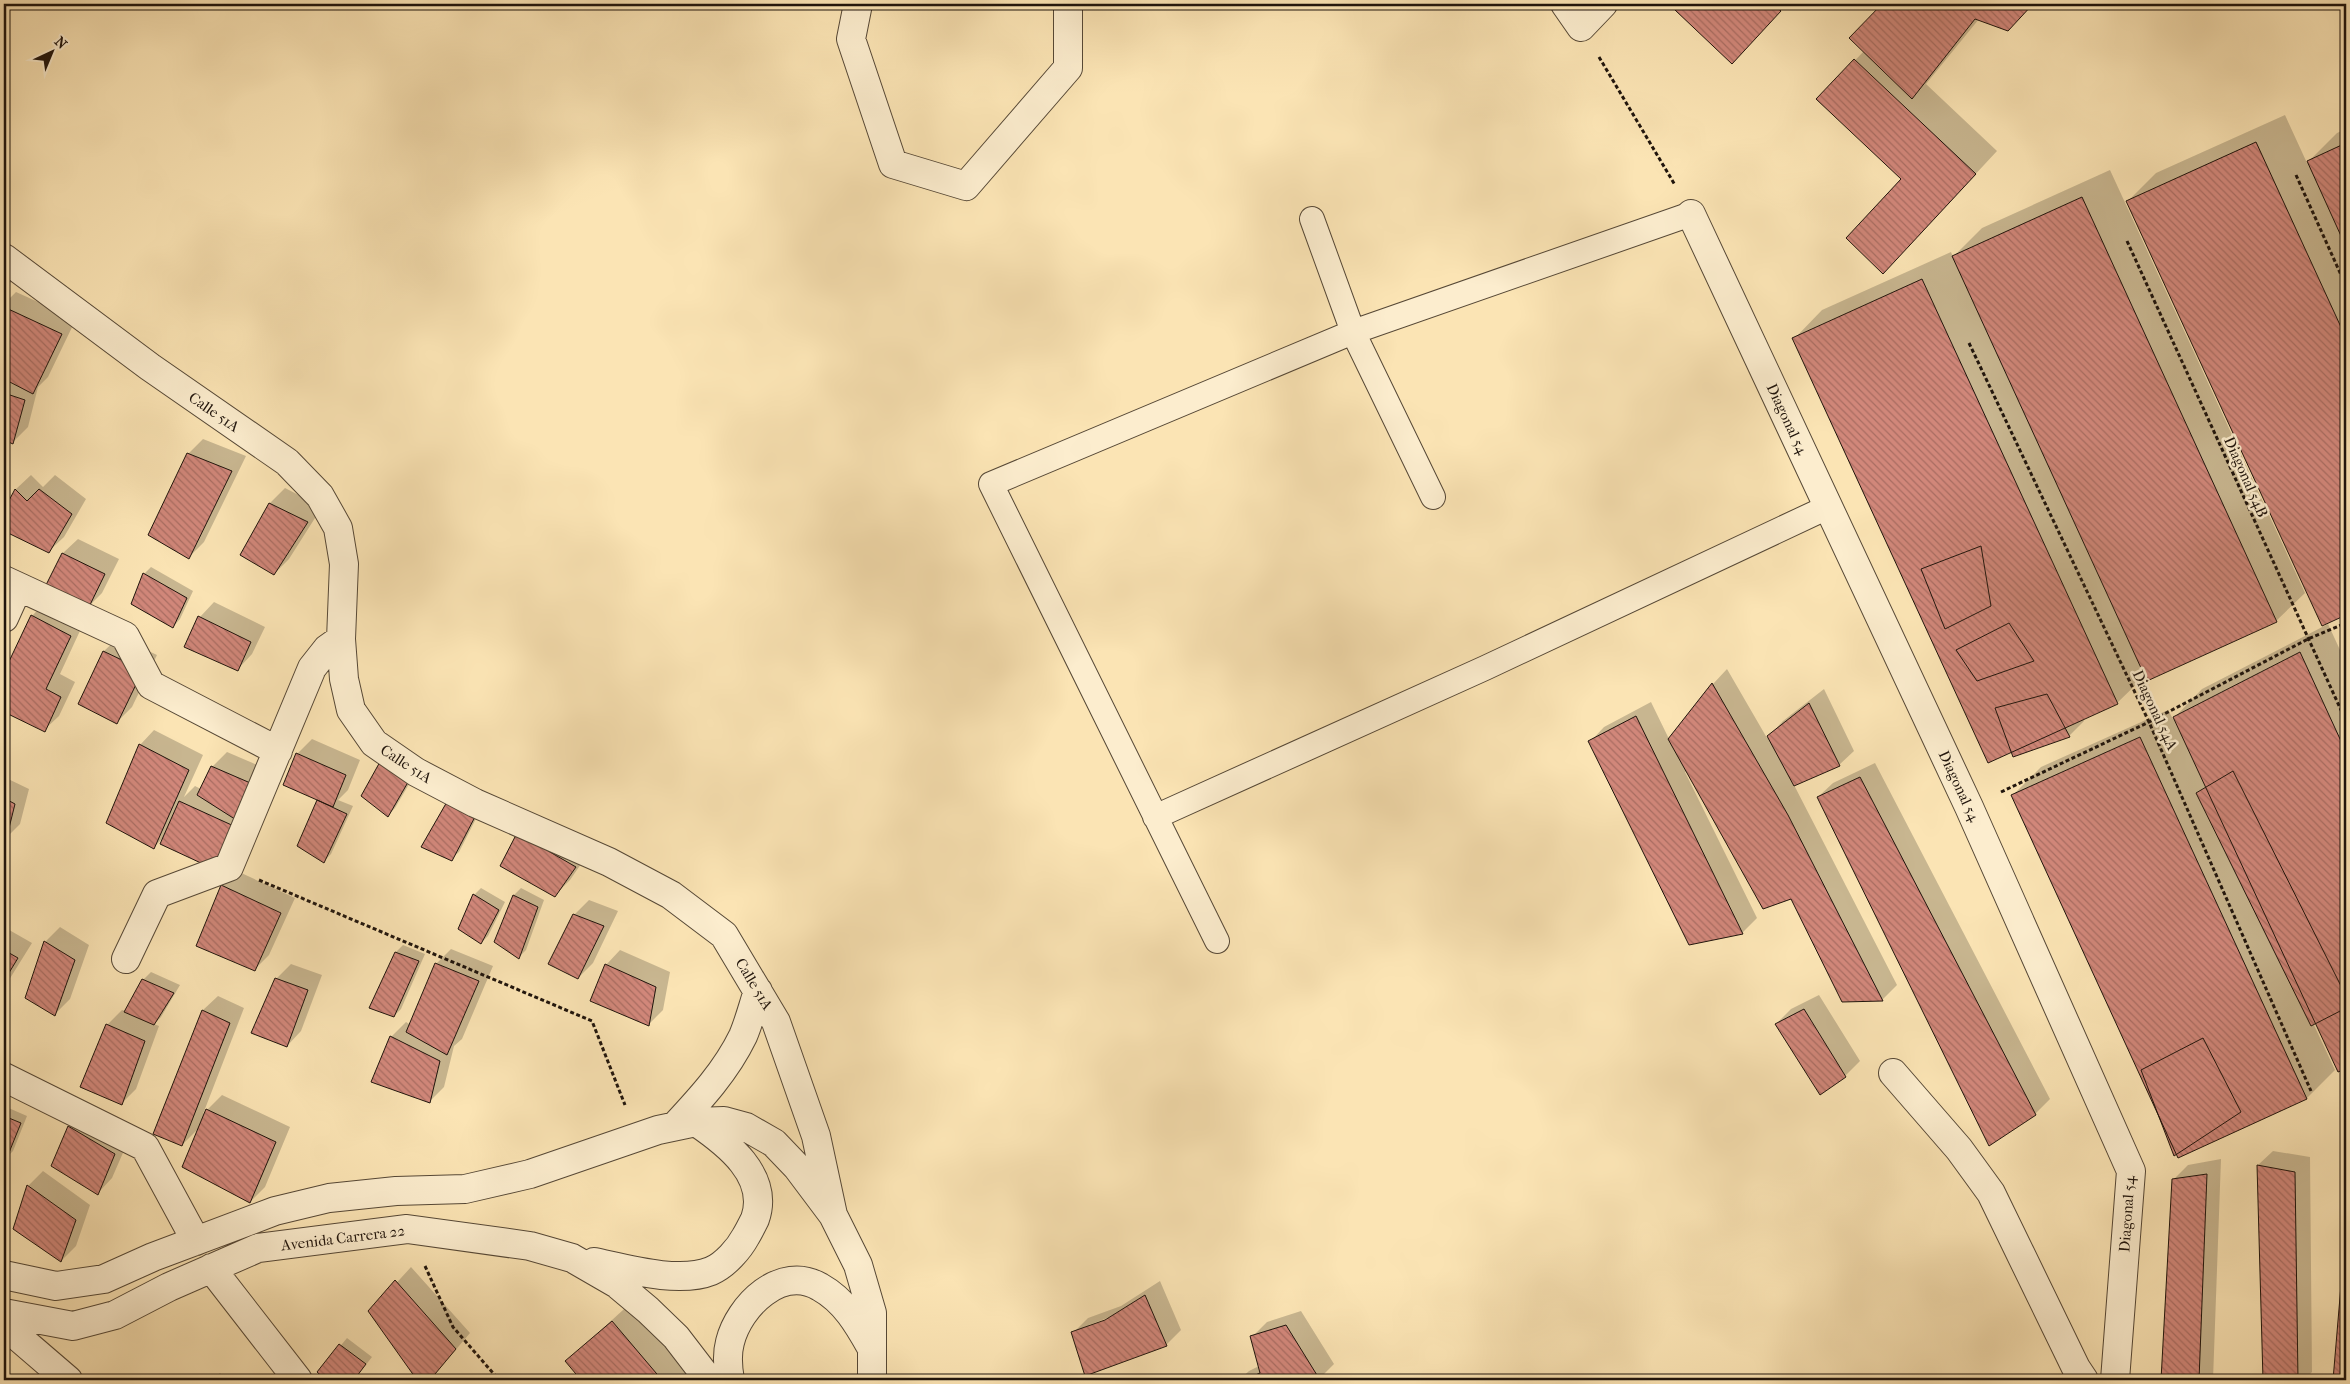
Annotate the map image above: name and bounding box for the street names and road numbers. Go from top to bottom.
street label: Diagonal 54 [1763,380,1812,459]
street label: Calle 51A [185,388,243,436]
street label: Diagonal 54B [2220,434,2272,520]
street label: Diagonal 54A [2129,667,2182,753]
street label: Calle 51A [377,741,435,787]
street label: Diagonal 54 [1935,747,1984,826]
street label: Calle 51A [731,955,777,1013]
street label: Diagonal 54 [2115,1174,2139,1253]
street label: Avenida Carrera 22 [279,1221,406,1255]

